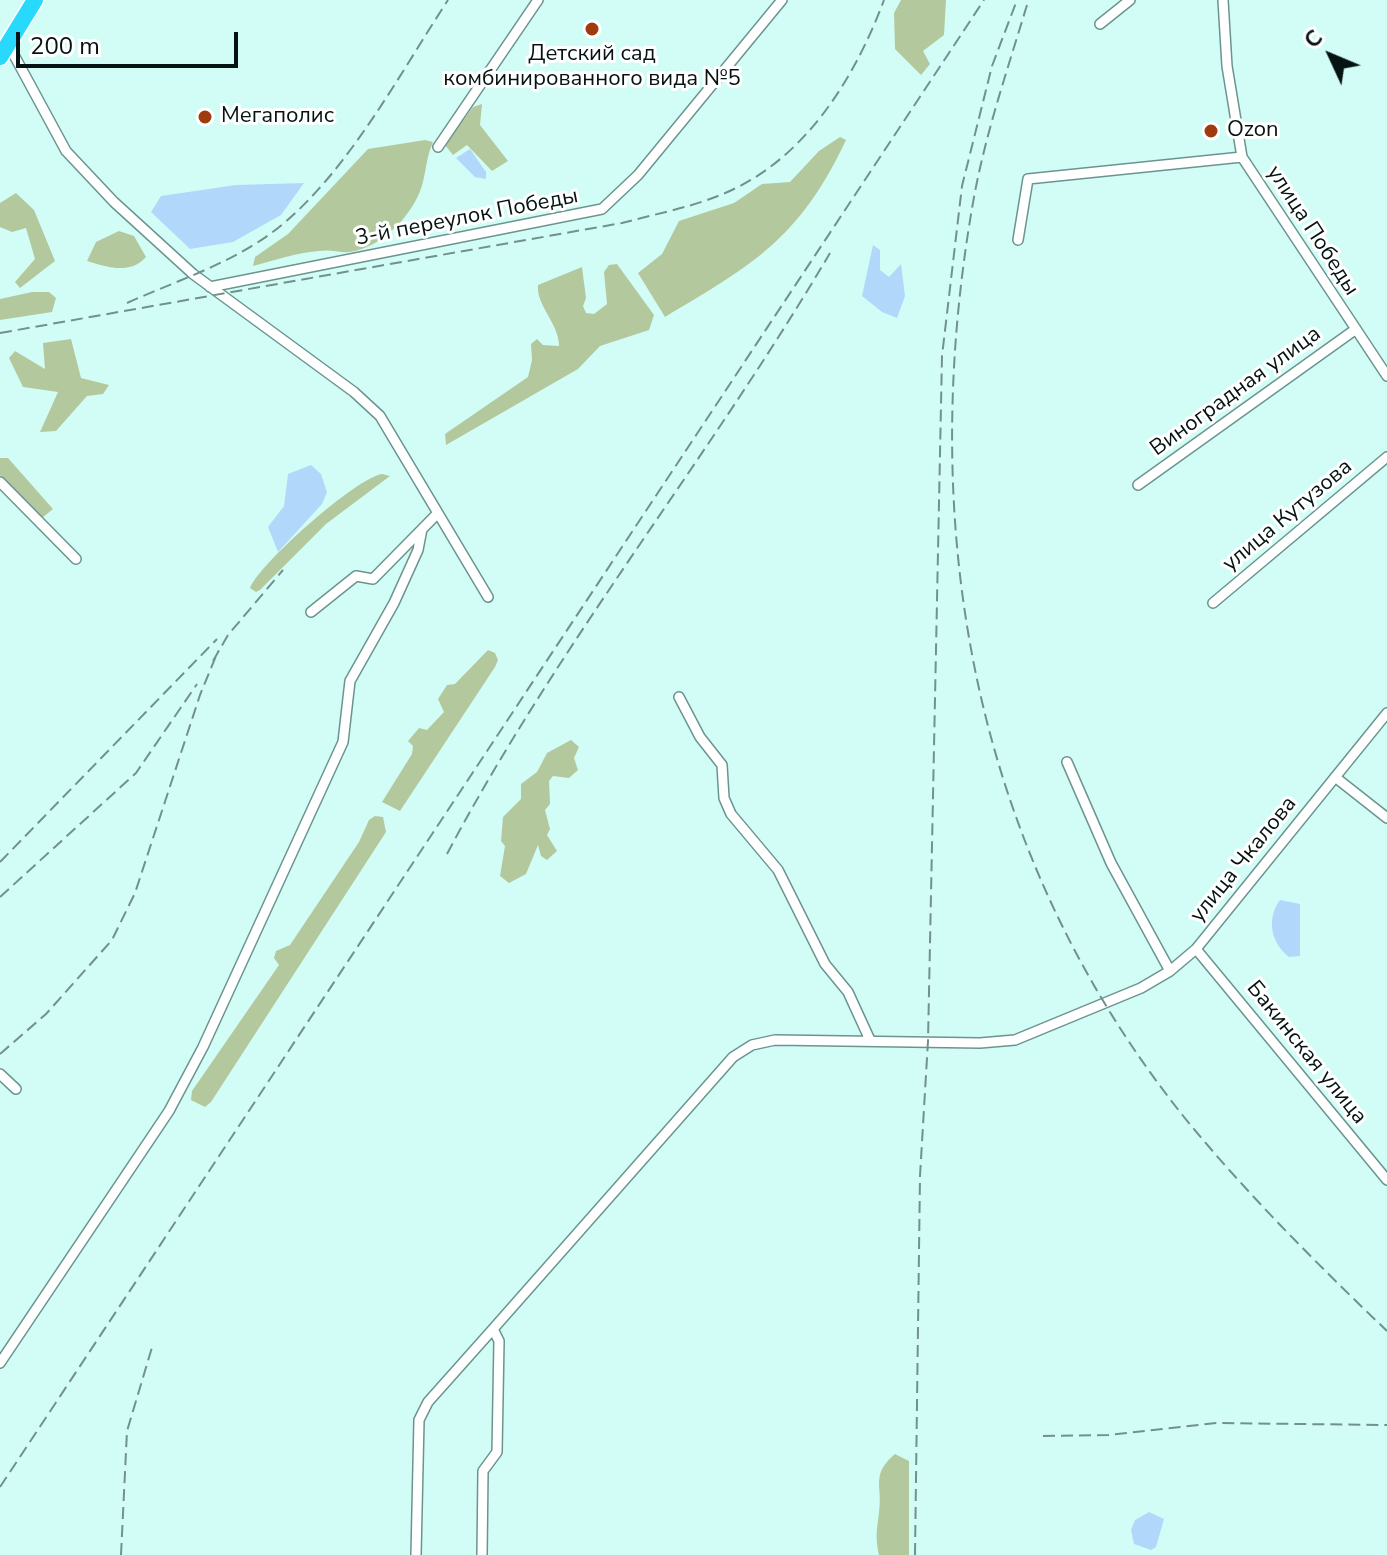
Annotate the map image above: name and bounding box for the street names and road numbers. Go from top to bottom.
street label: улица Победы [1260,161,1364,301]
street label: 3-й переулок Победы [353,183,581,253]
street label: Виноградная улица [1146,321,1326,463]
street label: улица Кутузова [1218,454,1358,578]
street label: улица Чкалова [1185,792,1303,928]
street label: Бакинская улица [1240,976,1372,1130]

